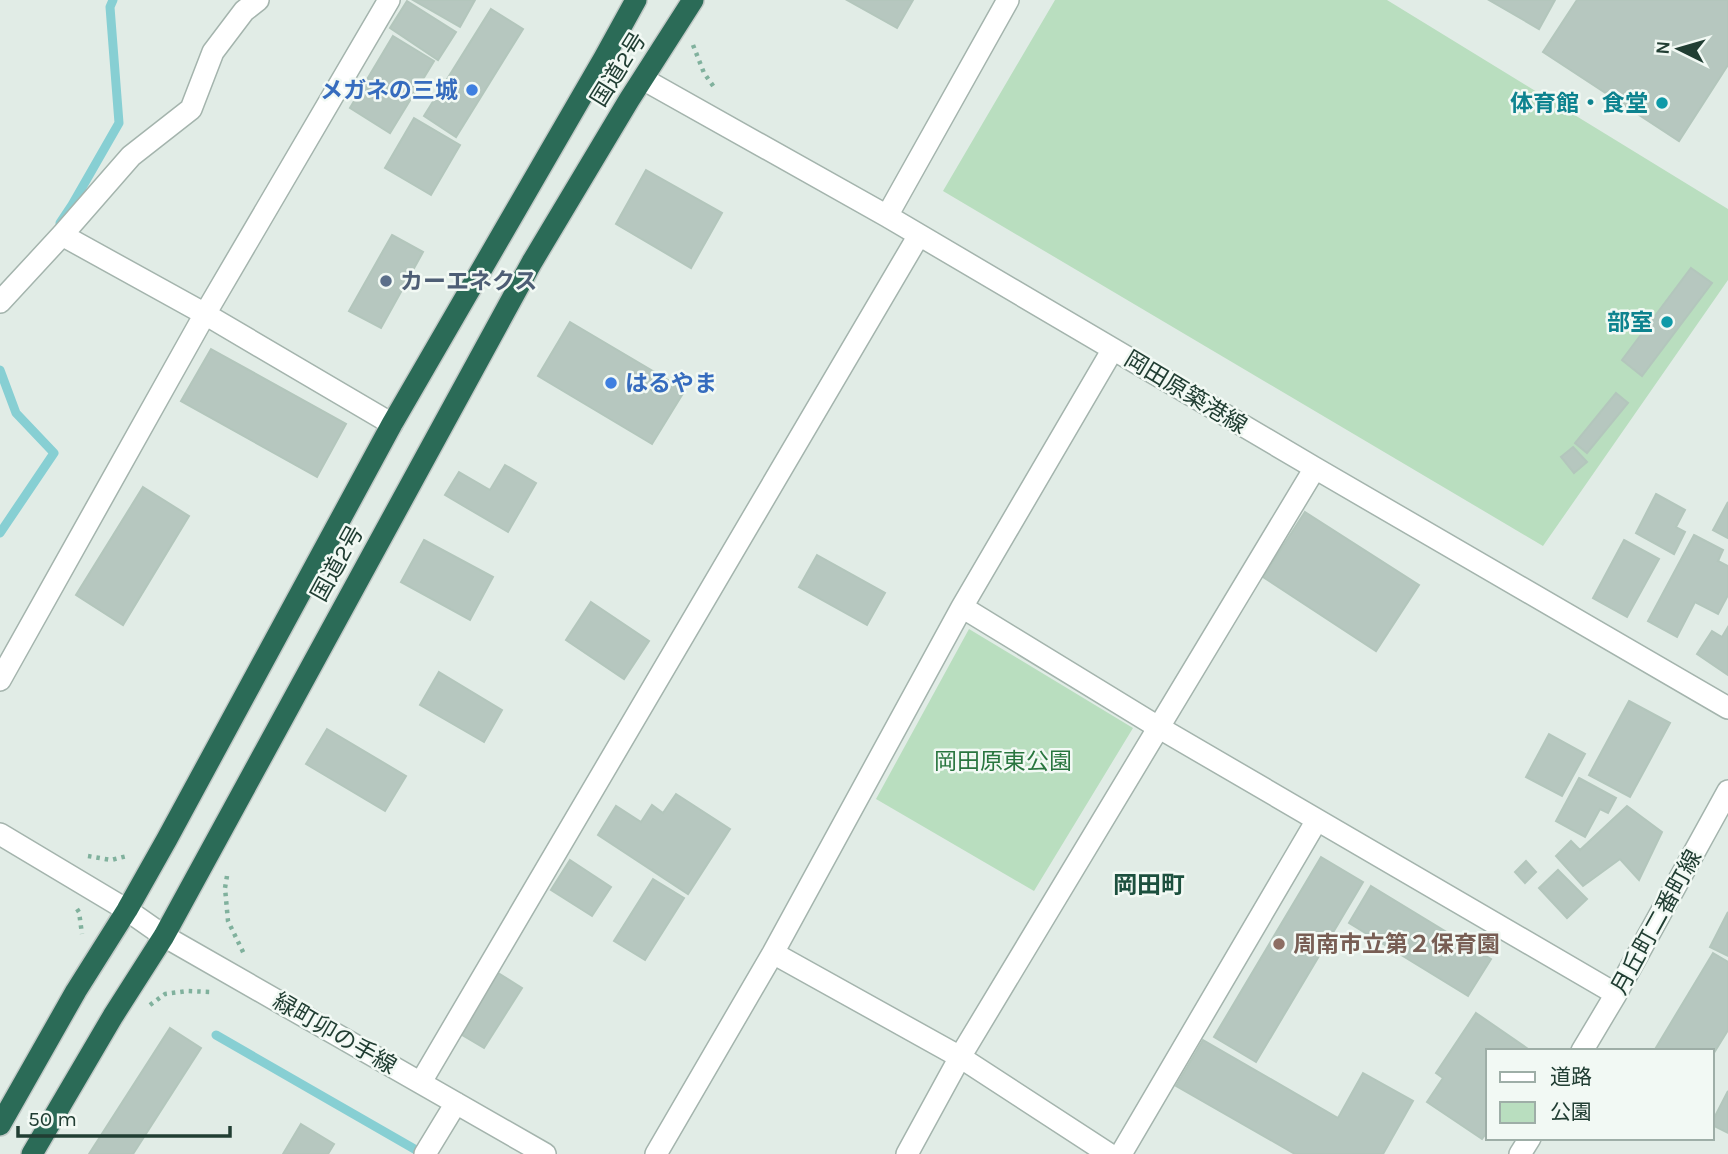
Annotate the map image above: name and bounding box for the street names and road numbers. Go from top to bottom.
street label: 国道2号 [585,27,652,111]
street label: 岡田原築港線 [1120,345,1252,440]
street label: 国道2号 [306,521,369,606]
street label: 月丘町二番町線 [1606,845,1707,999]
street label: 緑町卯の手線 [268,987,401,1080]

